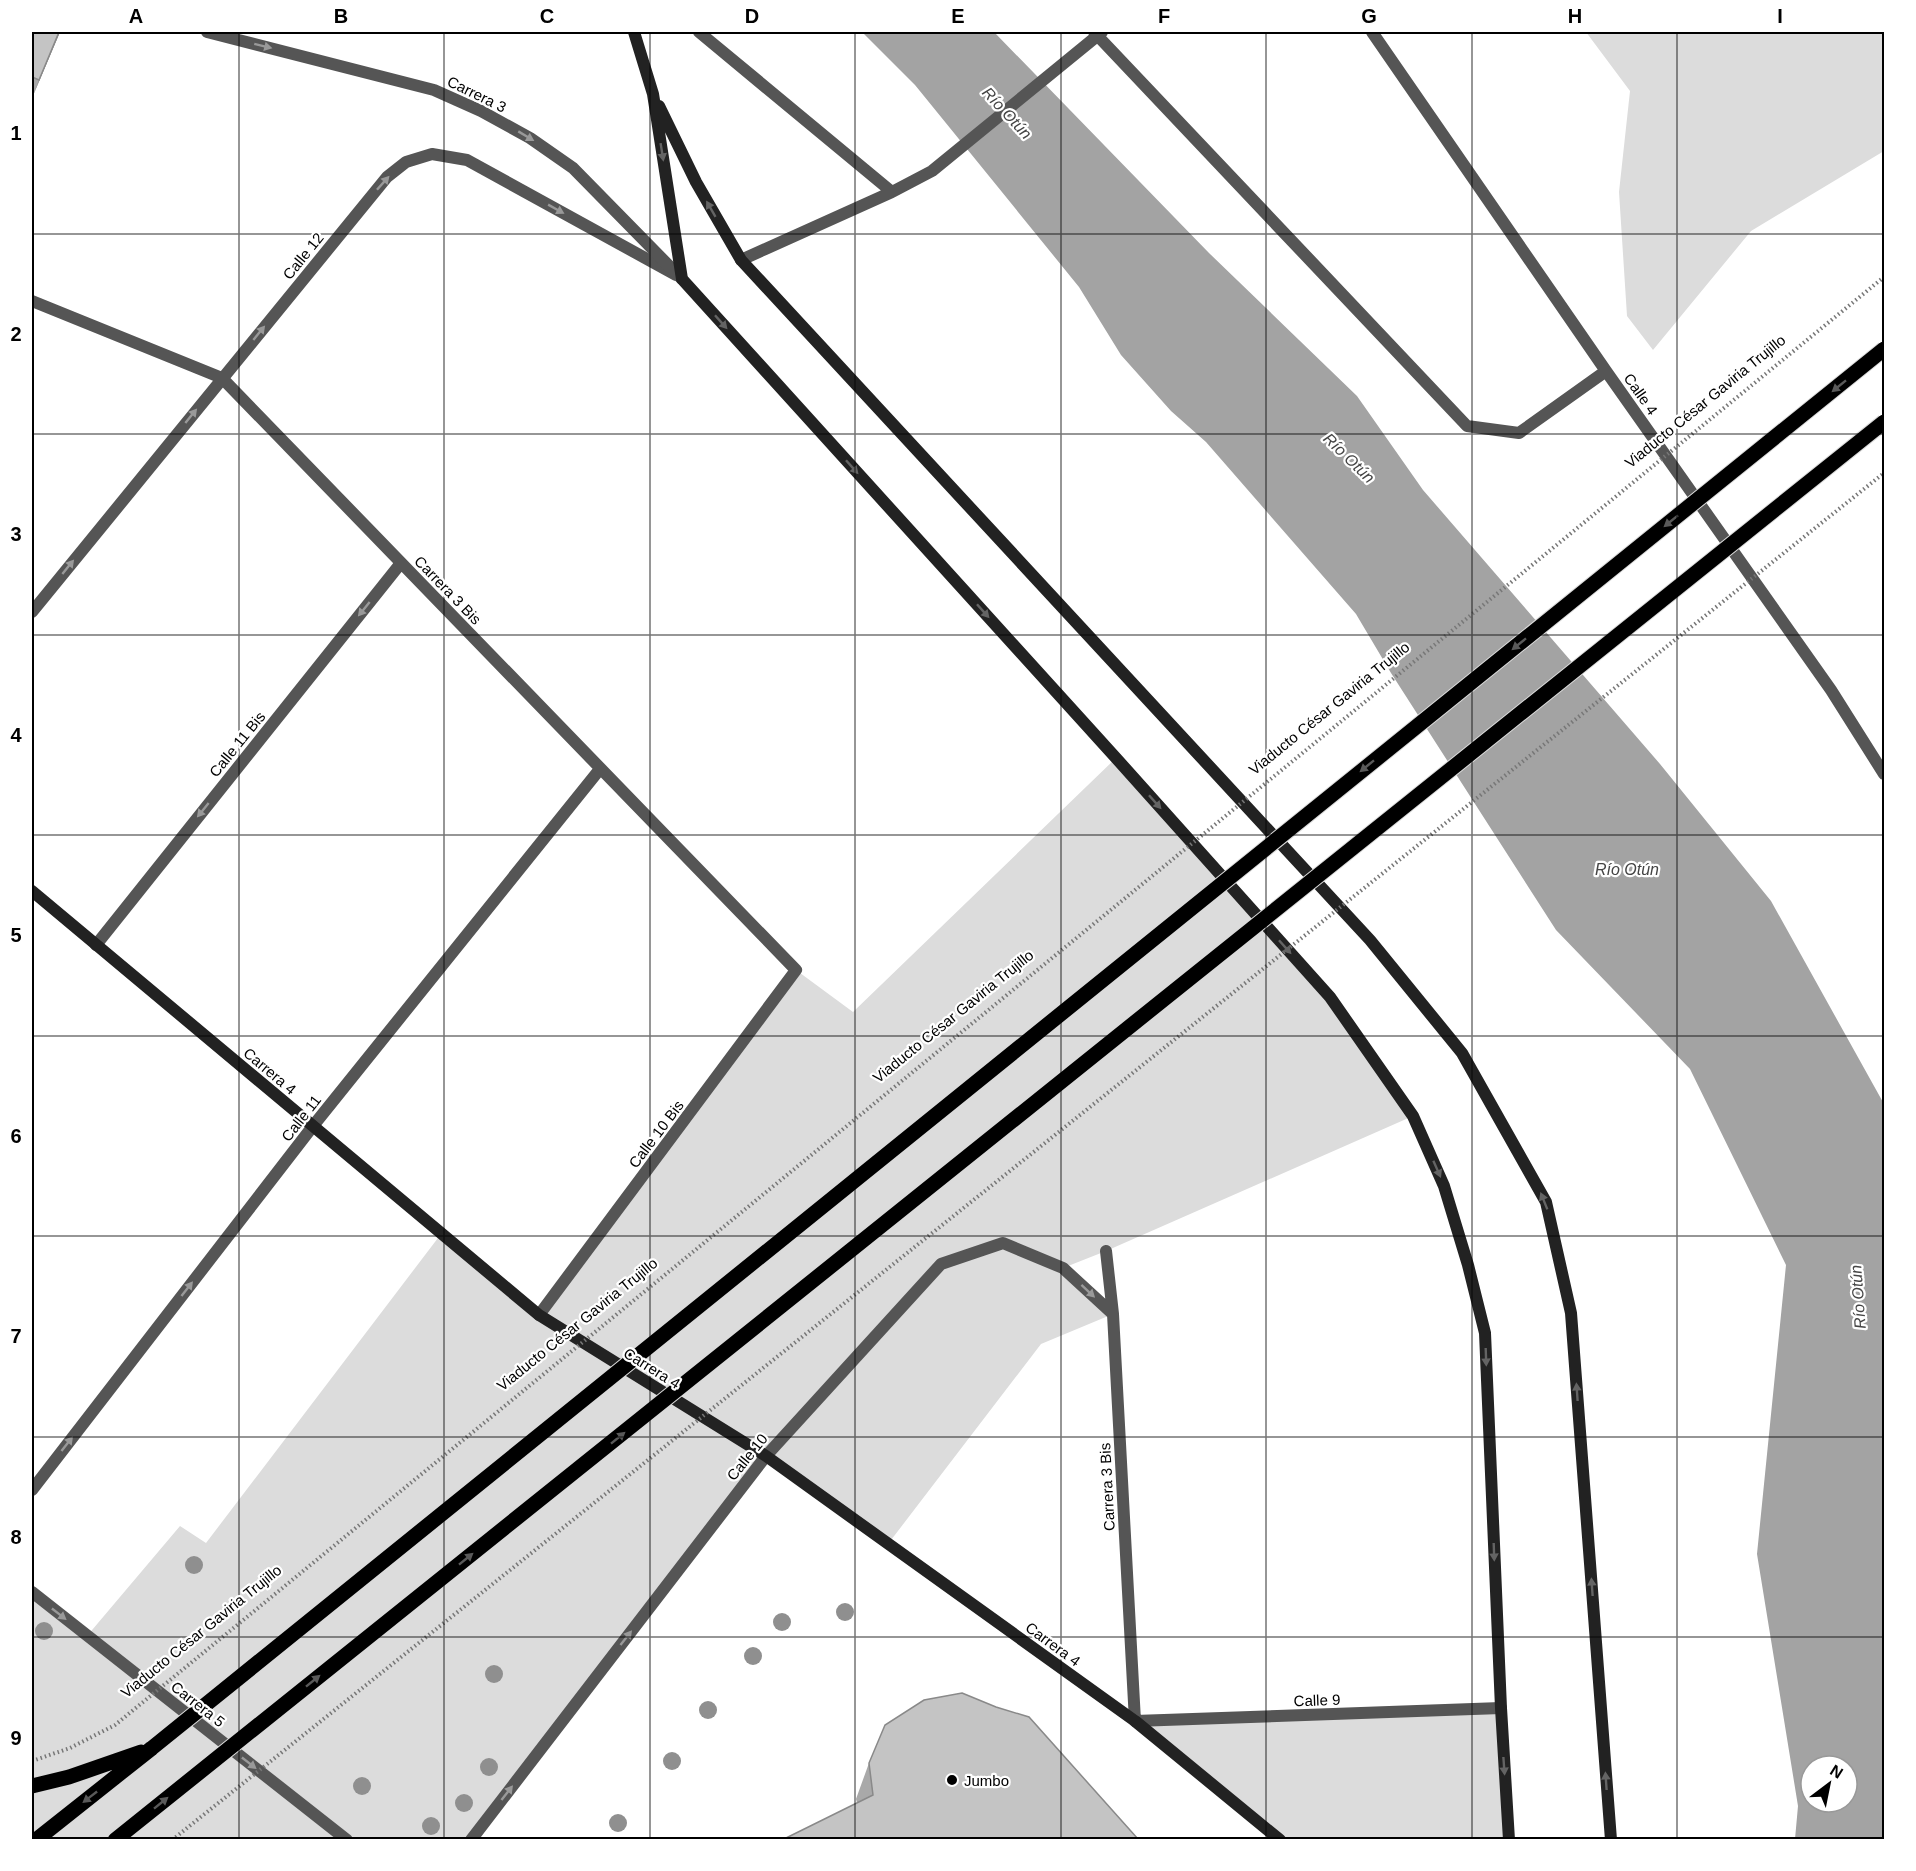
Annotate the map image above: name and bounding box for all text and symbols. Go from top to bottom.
text: A [129,5,143,27]
text: B [334,5,348,27]
text: C [540,5,554,27]
text: D [745,5,759,27]
text: E [951,5,965,27]
text: F [1158,5,1170,27]
text: G [1361,5,1377,27]
text: H [1568,5,1582,27]
text: I [1777,5,1783,27]
one-way arrow [254,42,272,51]
street label: Carrera 3 [445,72,509,116]
water label: Río Otún [979,84,1035,142]
text: 1 [10,122,22,144]
one-way arrow [518,130,534,141]
one-way arrow [658,143,667,162]
one-way arrow [376,176,389,191]
one-way arrow [707,201,717,218]
one-way arrow [547,204,564,214]
street label: Calle 12 [279,229,327,283]
one-way arrow [714,314,727,329]
text: 2 [10,323,22,345]
one-way arrow [252,325,265,341]
street label: Viaducto César Gaviria Trujillo [1621,331,1789,471]
street label: Calle 4 [1621,370,1661,418]
one-way arrow [1831,379,1847,392]
one-way arrow [185,408,197,423]
water label: Río Otún [1320,430,1378,486]
one-way arrow [845,459,858,474]
one-way arrow [1663,515,1679,528]
text: 3 [10,523,22,545]
street label: Carrera 3 Bis [411,552,485,628]
one-way arrow [62,559,75,575]
one-way arrow [359,601,371,616]
one-way arrow [976,604,990,619]
one-way arrow [1511,637,1527,650]
street label: Viaducto César Gaviria Trujillo [1245,638,1413,778]
street label: Calle 11 Bis [206,708,268,780]
text: 4 [10,724,22,746]
one-way arrow [1360,760,1375,772]
one-way arrow [1148,794,1161,809]
one-way arrow [197,802,210,818]
water label: Río Otún [1595,861,1659,878]
text: 5 [10,924,22,946]
one-way arrow [1278,940,1292,955]
street label: Viaducto César Gaviria Trujillo [869,946,1037,1086]
street label: Carrera 4 [240,1044,300,1098]
street label: Calle 11 [278,1092,324,1144]
street label: Calle 10 Bis [625,1097,687,1171]
text: 6 [10,1125,22,1147]
one-way arrow [1432,1161,1442,1179]
one-way arrow [1539,1192,1548,1210]
street label: Viaducto César Gaviria Trujillo [493,1254,661,1394]
water label: Río Otún [1847,1264,1869,1330]
one-way arrow [180,1282,192,1297]
one-way arrow [1080,1284,1095,1298]
text: 7 [10,1325,22,1347]
street label: Carrera 4 [621,1344,683,1392]
one-way arrow [1481,1348,1490,1367]
one-way arrow [1572,1383,1582,1402]
street label: Calle 10 [723,1430,771,1484]
one-way arrow [610,1431,626,1444]
one-way arrow [61,1436,73,1451]
street label: Carrera 3 Bis [1096,1442,1118,1532]
text: 8 [10,1526,22,1548]
one-way arrow [1489,1542,1498,1561]
one-way arrow [458,1553,474,1566]
street label: Viaducto César Gaviria Trujillo [117,1561,285,1701]
one-way arrow [1587,1577,1596,1596]
one-way arrow [52,1607,67,1619]
street label: Carrera 4 [1022,1619,1084,1669]
one-way arrow [619,1631,631,1646]
one-way arrow [306,1676,321,1688]
street label: Carrera 5 [168,1678,228,1730]
street label: Calle 9 [1293,1691,1341,1709]
text: 9 [10,1727,22,1749]
north arrow [1799,1754,1859,1814]
one-way arrow [241,1756,257,1769]
one-way arrow [1500,1757,1509,1776]
text: N [1827,1761,1846,1782]
place label: Jumbo [964,1772,1009,1789]
one-way arrow [1601,1772,1611,1791]
marker: Jumbo [945,1773,959,1787]
one-way arrow [500,1785,513,1801]
one-way arrow [83,1790,98,1803]
one-way arrow [153,1797,168,1810]

